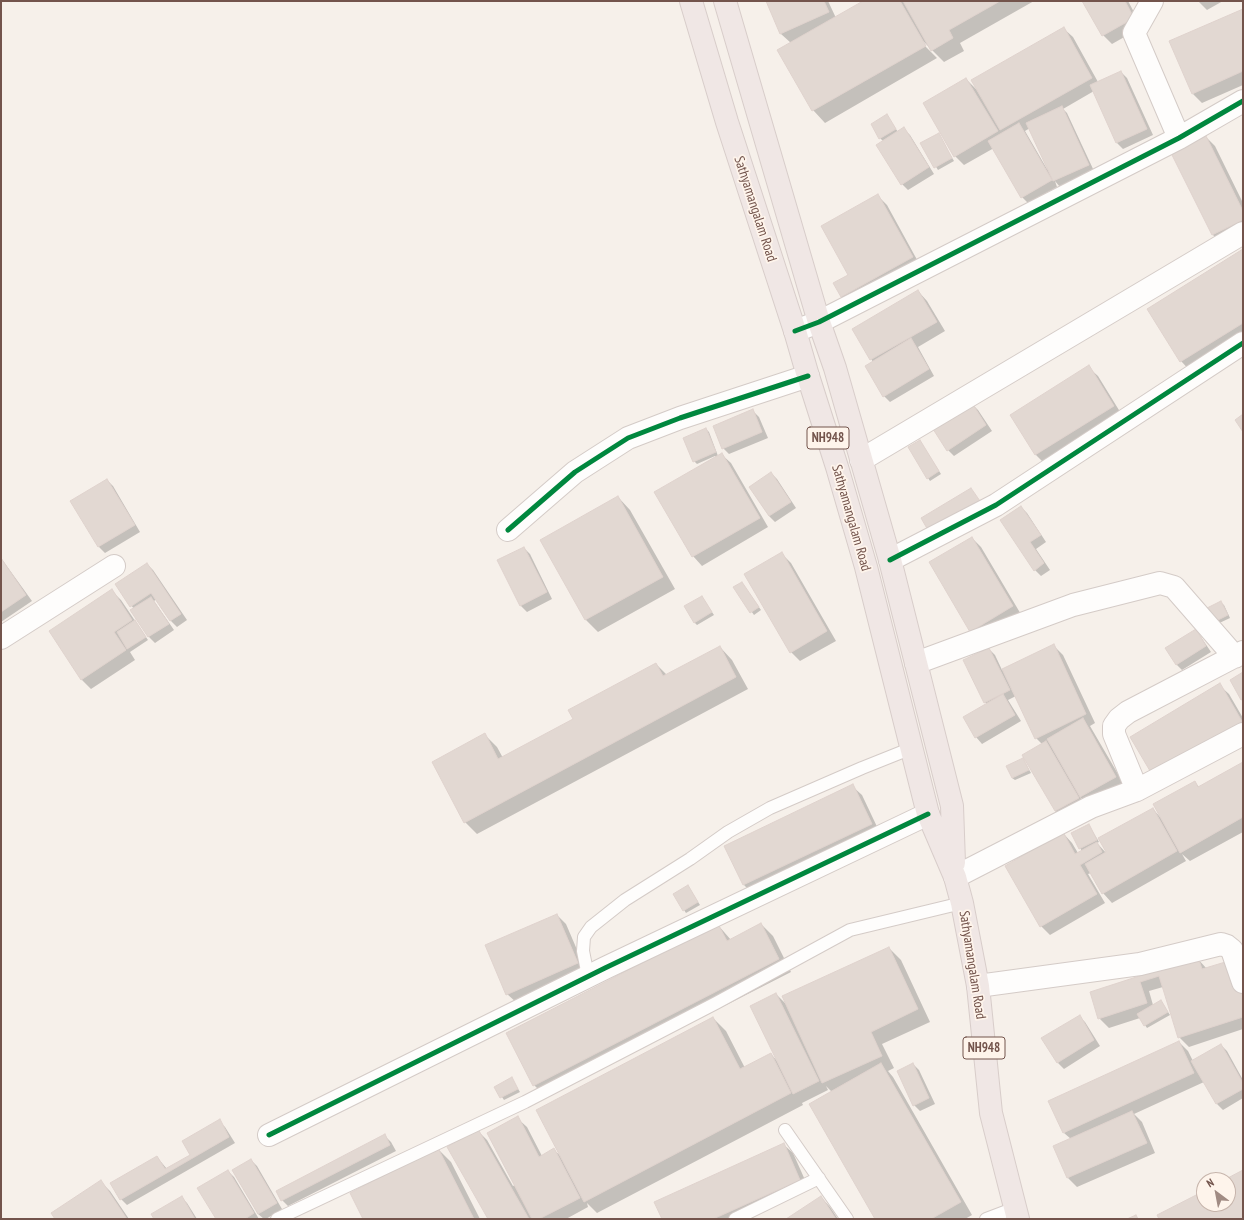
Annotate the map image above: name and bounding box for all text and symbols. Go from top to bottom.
street label: Sathyamangalam Road [730,154,780,264]
road number: NH948 [807,427,849,449]
street label: Sathyamangalam Road [828,463,874,573]
street label: Sathyamangalam Road [955,909,989,1021]
road number: NH948 [963,1037,1005,1059]
north arrow [1196,1172,1236,1212]
text: N [1204,1175,1216,1190]

